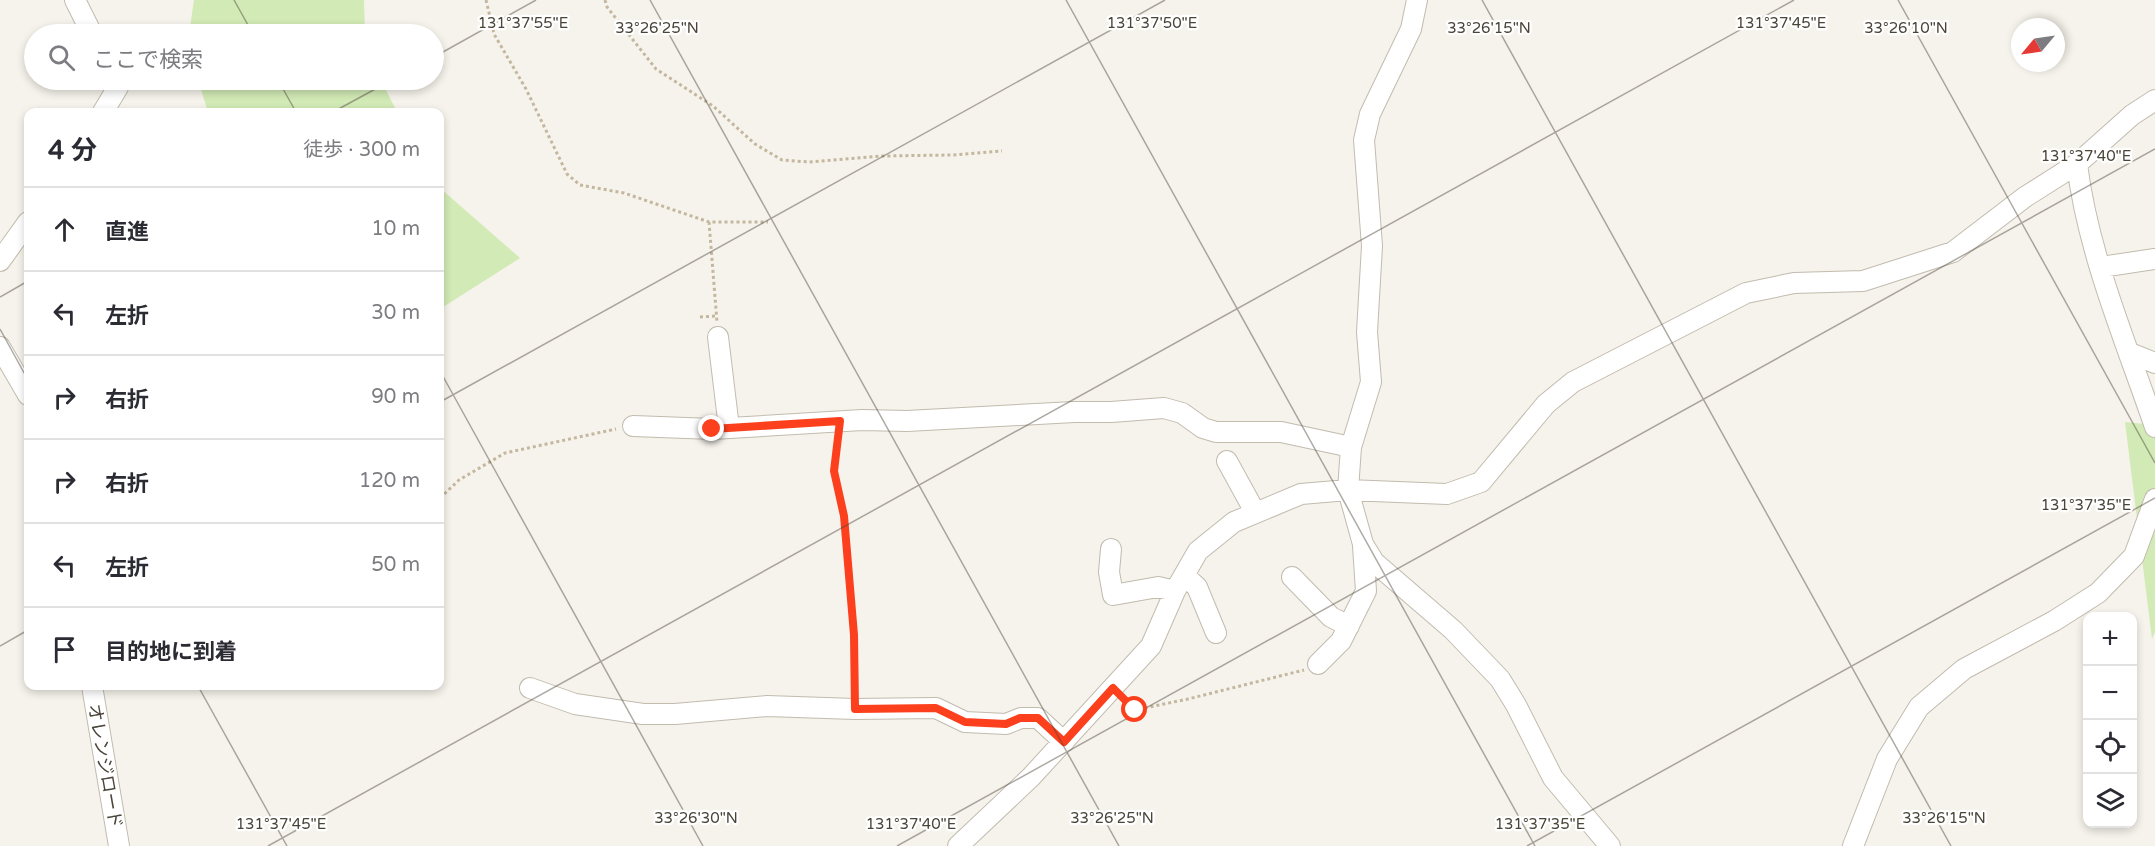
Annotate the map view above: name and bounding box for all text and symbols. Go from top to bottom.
text: 131°37'55"E [478,14,568,32]
text: 131°37'50"E [1107,14,1197,32]
text: 131°37'45"E [1736,14,1826,32]
north arrow [2011,18,2065,72]
text: 33°26'25"N [615,19,699,37]
text: 33°26'15"N [1447,19,1531,37]
text: 33°26'10"N [1864,19,1948,37]
search box [24,24,444,90]
icon: search [45,41,78,74]
text: ここで検索 [93,47,203,73]
text: 4 分 [48,135,97,166]
text: 徒歩 · 300 m [303,138,420,162]
text: 131°37'40"E [2041,147,2131,165]
icon: ahead [48,213,81,246]
text: 10 m [371,217,420,241]
text: 直進 [105,219,149,245]
icon: left [48,297,81,330]
text: 30 m [371,301,420,325]
text: 左折 [105,303,149,329]
icon: right [48,381,81,414]
text: 90 m [371,385,420,409]
text: 右折 [105,387,149,413]
route end [698,415,724,441]
icon: right [48,465,81,498]
text: 120 m [359,469,420,493]
text: 右折 [105,471,149,497]
text: 131°37'35"E [2041,496,2131,514]
icon: left [48,549,81,582]
text: 50 m [371,553,420,577]
text: 左折 [105,555,149,581]
map controls [2083,612,2137,828]
button: + [2083,612,2137,666]
icon: arrive [48,633,81,666]
text: 目的地に到着 [105,639,237,665]
button: − [2083,666,2137,720]
route start [1121,696,1147,722]
street label: オレンジロード [83,702,127,830]
button: locate [2083,720,2137,774]
button: layers [2083,774,2137,828]
text: 33°26'30"N [654,809,738,827]
text: 33°26'25"N [1070,809,1154,827]
text: 33°26'15"N [1902,809,1986,827]
text: 131°37'45"E [236,815,326,833]
text: 131°37'40"E [866,815,956,833]
text: 131°37'35"E [1495,815,1585,833]

